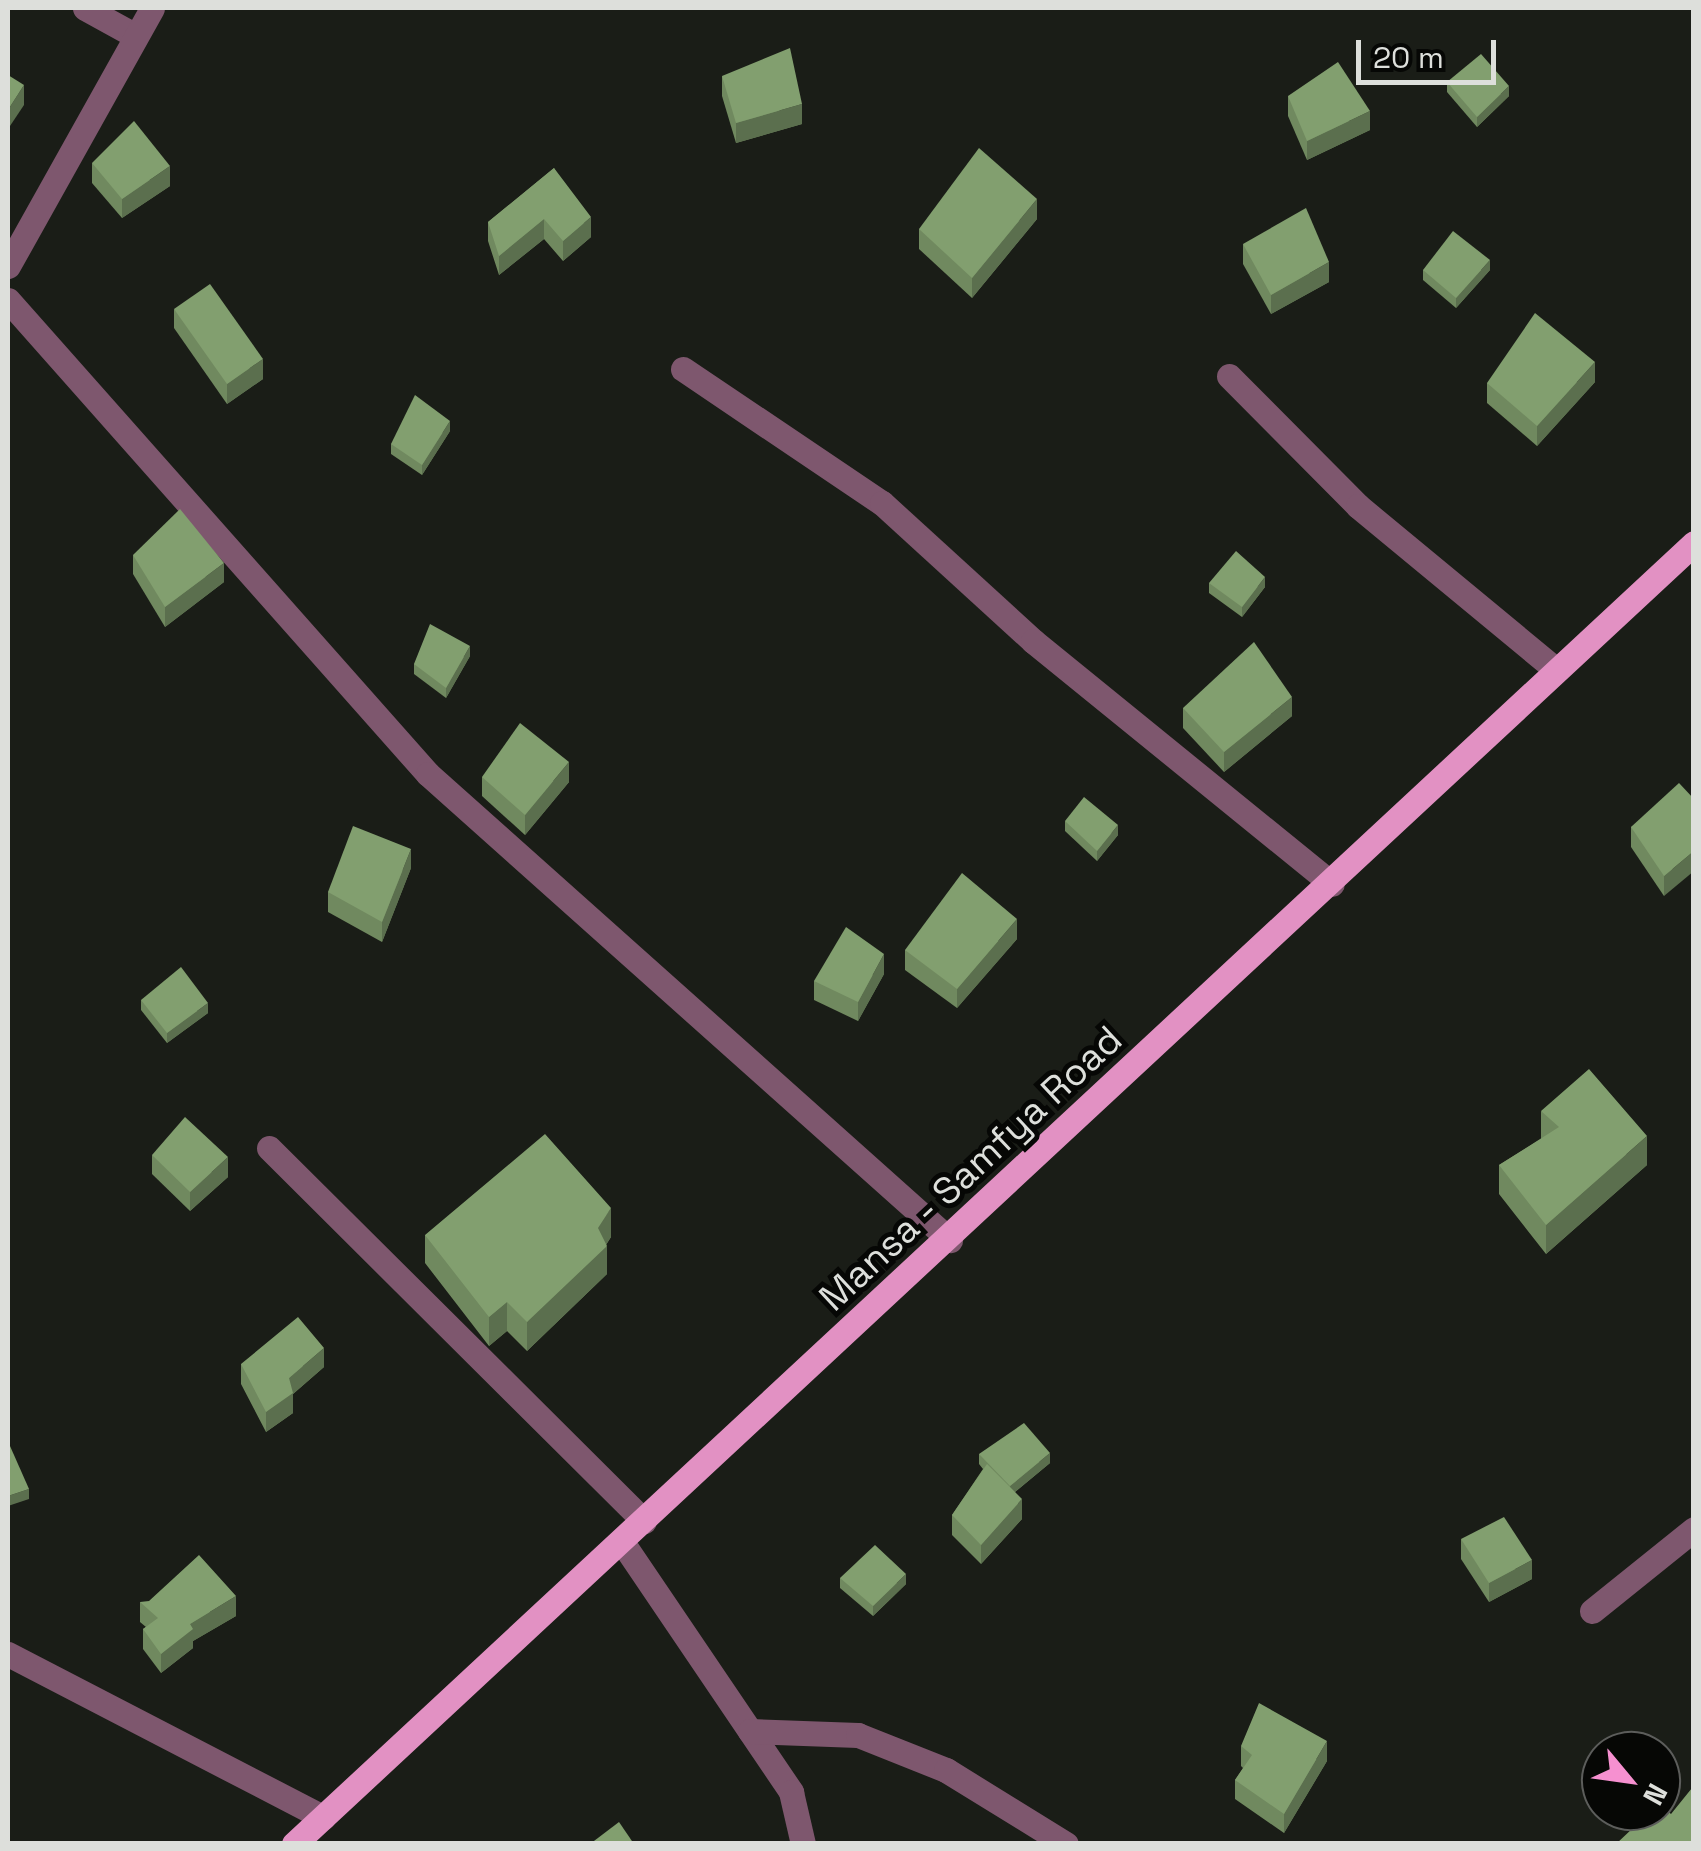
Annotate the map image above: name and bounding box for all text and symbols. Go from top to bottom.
scale bar [1361,20,1501,82]
text: 20 m [1373,38,1444,77]
street label: Mansa - Samfya Road [810,1016,1132,1322]
north arrow [1581,1731,1681,1831]
text: N [1635,1778,1676,1812]

